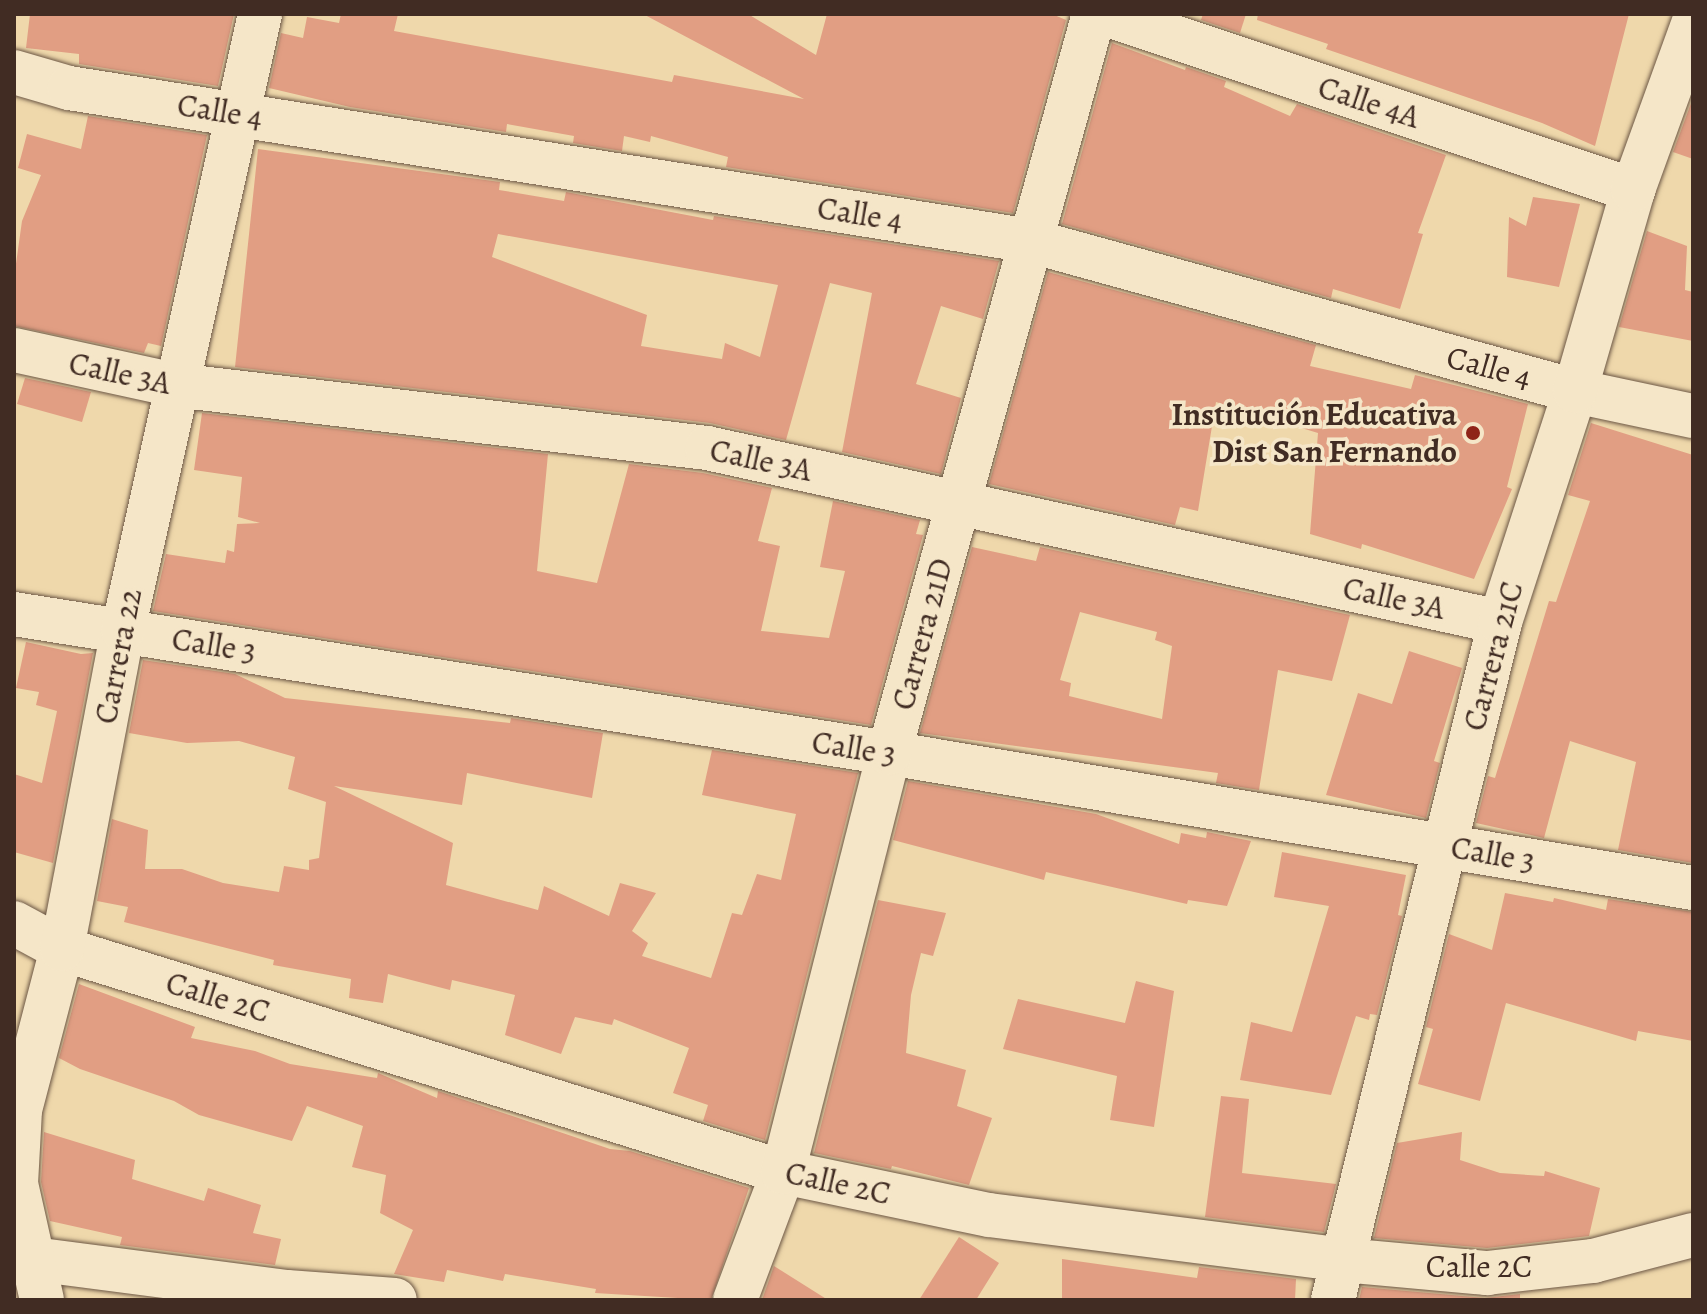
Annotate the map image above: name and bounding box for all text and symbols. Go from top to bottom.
street label: Calle 4A [1313,68,1425,136]
street label: Calle 4 [175,85,265,137]
street label: Calle 4 [815,188,905,240]
street label: Calle 4 [1443,337,1535,397]
street label: Calle 3A [66,343,174,403]
place label: Institución Educativa Dist San Fernando [1172,396,1457,471]
marker: Institución Educativa Dist San Fernando [1464,424,1482,442]
street label: Calle 3A [707,430,815,490]
street label: Carrera 21D [883,554,961,714]
street label: Calle 3A [1340,568,1448,628]
street label: Carrera 21C [1455,577,1531,735]
street label: Carrera 22 [86,585,150,727]
street label: Calle 3 [169,619,259,671]
street label: Calle 3 [809,722,899,774]
street label: Calle 3 [1448,828,1538,880]
street label: Calle 2C [161,963,275,1031]
street label: Calle 2C [782,1153,894,1213]
street label: Calle 2C [1426,1247,1532,1285]

